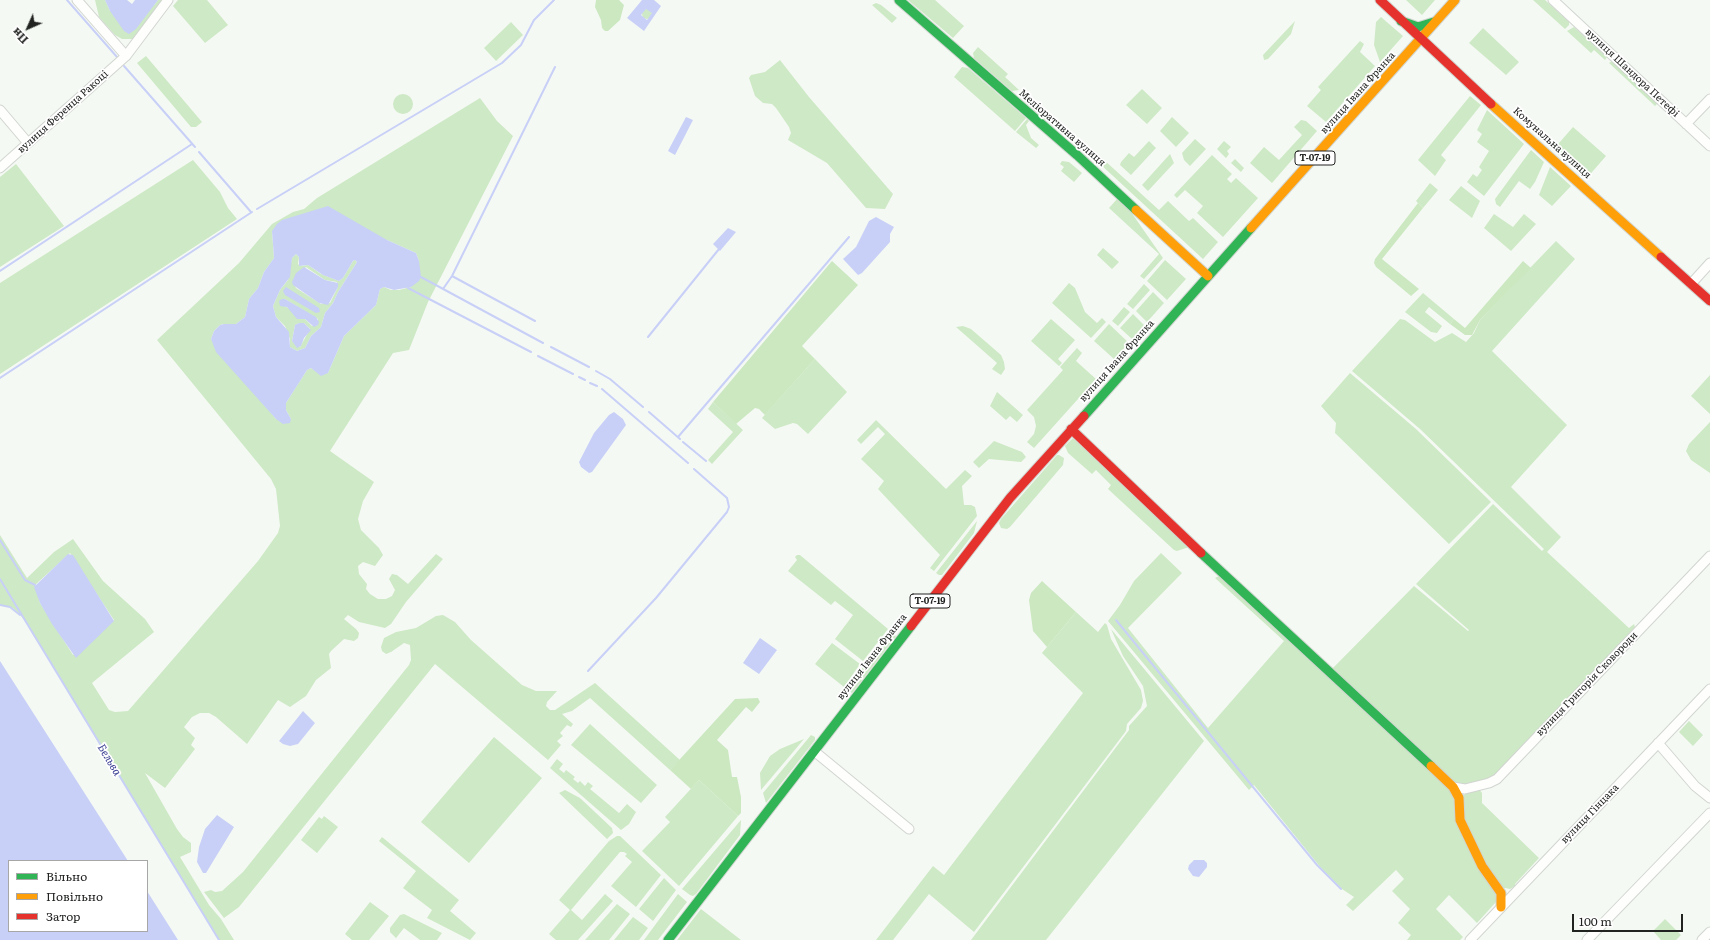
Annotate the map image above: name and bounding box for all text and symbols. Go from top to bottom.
north arrow [8,8,48,48]
text: Пн [8,25,31,48]
street label: вулиця Шандора Петефі [1583,26,1681,120]
street label: вулиця Івана Франка [1318,50,1398,136]
street label: вулиця Ференца Ракоці [15,68,111,156]
street label: Меліоративна вулиця [1016,87,1108,169]
street label: Комунальна вулиця [1510,105,1594,181]
road number: Т-07-19 [1295,151,1335,165]
street label: вулиця Івана Франка [1077,318,1157,404]
road number: Т-07-19 [910,594,950,608]
street label: вулиця Івана Франка [835,611,909,703]
street label: вулиця Григорія Сковороди [1534,629,1640,739]
water label: Бельва [94,742,124,778]
street label: вулиця Гінцака [1559,782,1621,846]
legend [8,860,148,932]
text: Вільно [46,867,87,885]
text: Повільно [46,887,103,905]
scale bar [1574,906,1685,932]
text: Затор [46,907,81,925]
text: 100 m [1579,912,1612,930]

